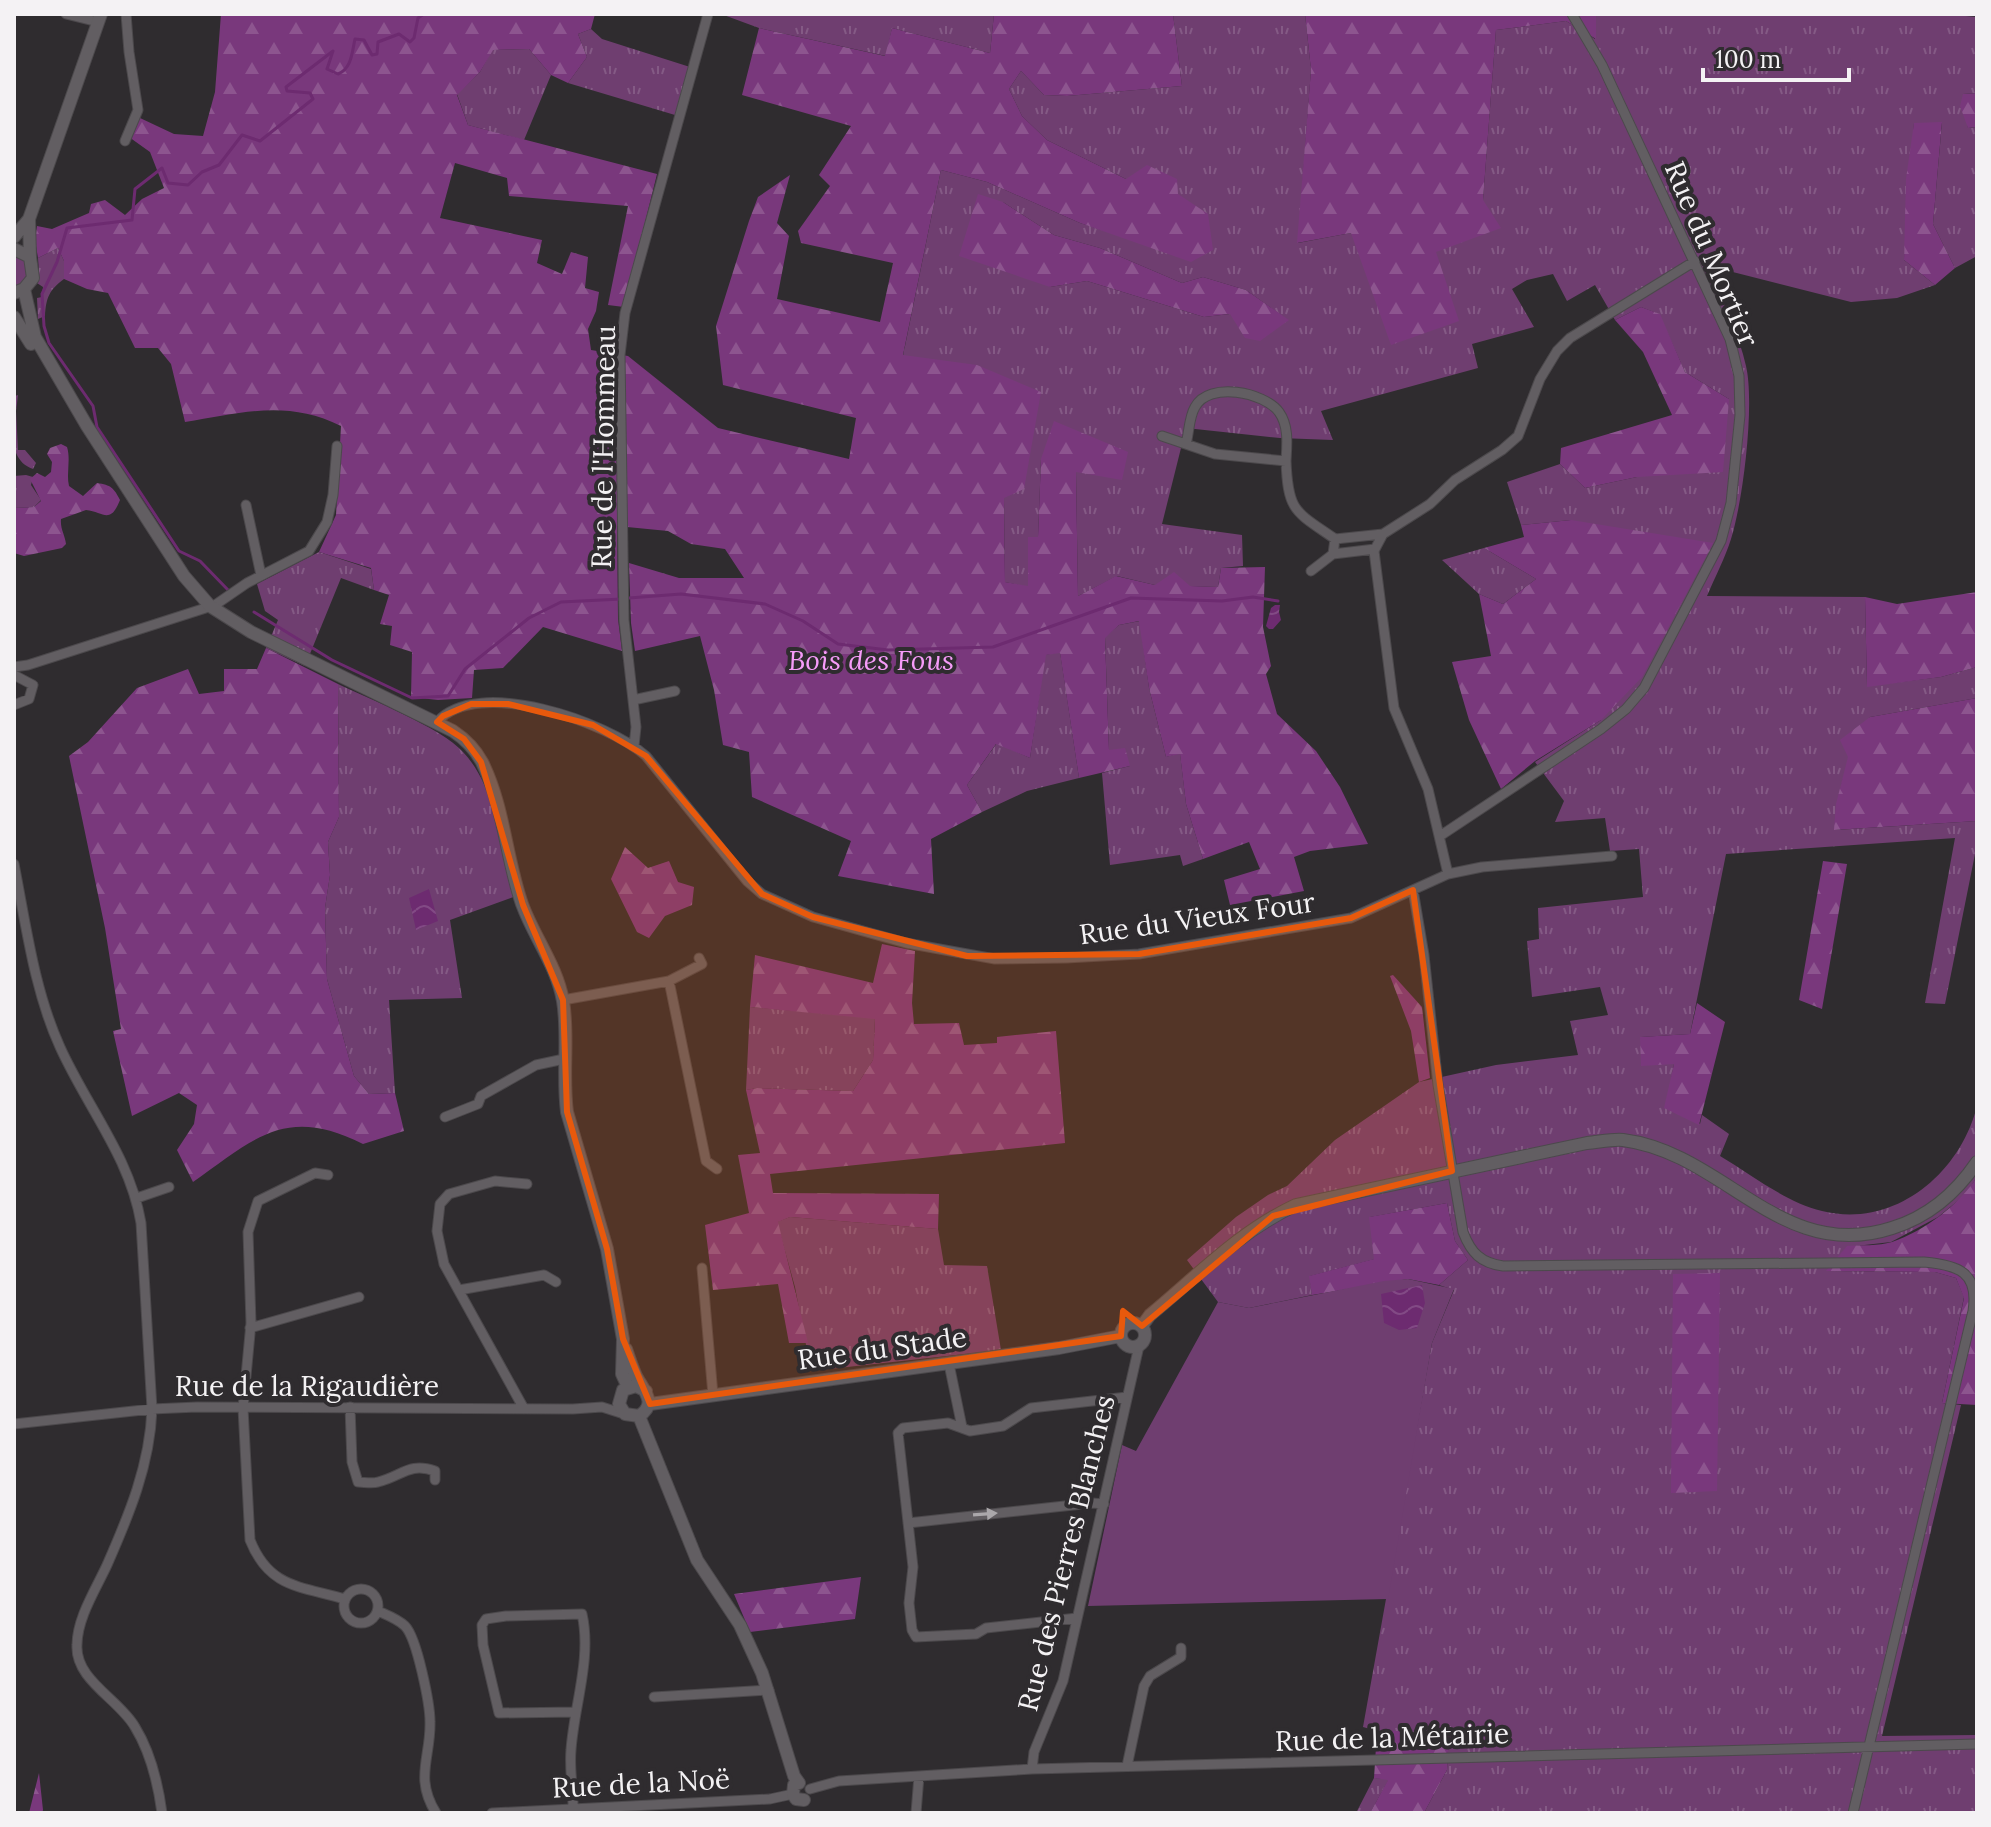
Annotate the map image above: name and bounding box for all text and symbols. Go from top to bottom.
scale bar [1703,32,1849,82]
text: 100 m [1715,44,1781,75]
street label: Rue du Mortier [1657,156,1767,352]
street label: Rue de l'Hommeau [583,325,623,569]
park label: Bois des Fous [788,642,954,678]
street label: Rue du Vieux Four [1077,884,1317,952]
street label: Rue du Stade [795,1318,969,1378]
street label: Rue de la Rigaudière [175,1368,439,1404]
street label: Rue des Pierres Blanches [1009,1391,1123,1715]
one-way arrow [973,1507,998,1520]
street label: Rue de la Métairie [1274,1715,1510,1759]
street label: Rue de la Noë [551,1760,731,1806]

